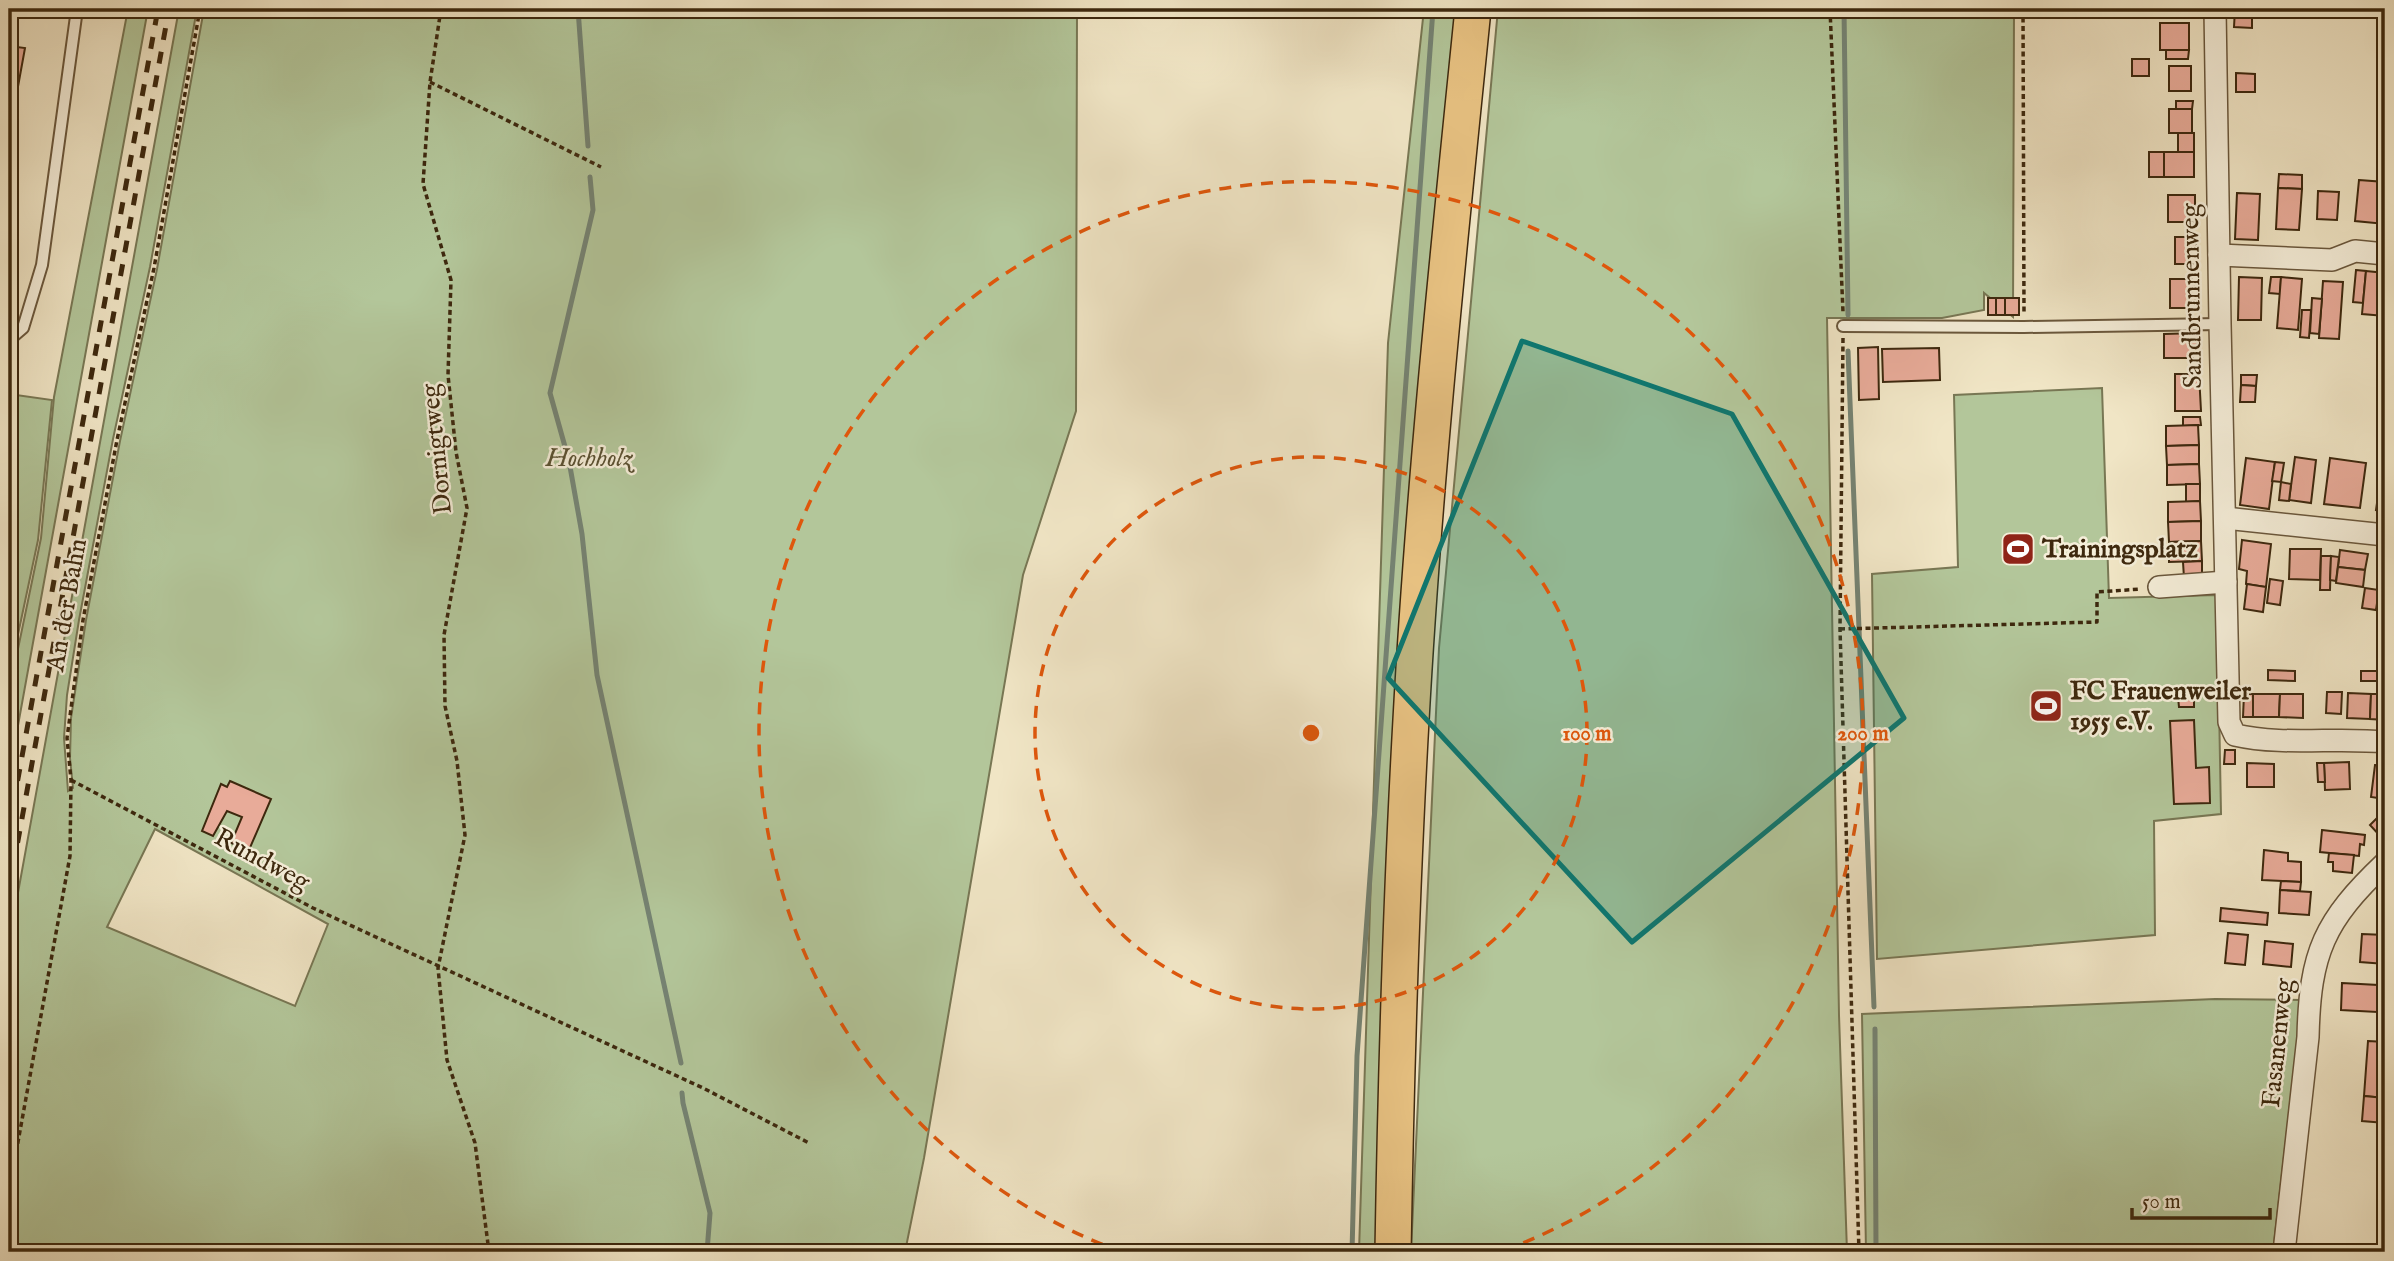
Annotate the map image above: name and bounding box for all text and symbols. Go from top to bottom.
street label: Sandbrunnenweg [2174,202,2210,389]
street label: Dornigtweg [414,381,460,516]
park label: Hochholz [545,442,635,475]
sports icon: Trainingsplatz [1999,530,2037,568]
place label: Trainingsplatz [2041,533,2198,566]
street label: An der Bahn [39,536,95,675]
place label: FC Frauenweiler 1955 e.V. [2070,675,2251,738]
sports icon: FC Frauenweiler 1955 e.V. [2027,687,2065,725]
centre of rings [1299,721,1323,745]
text: 100 m [1562,721,1612,748]
text: 200 m [1837,721,1889,748]
street label: Rundweg [209,821,316,899]
street label: Fasanenweg [2255,976,2301,1109]
scale bar [2132,1177,2270,1221]
text: 50 m [2142,1189,2181,1216]

